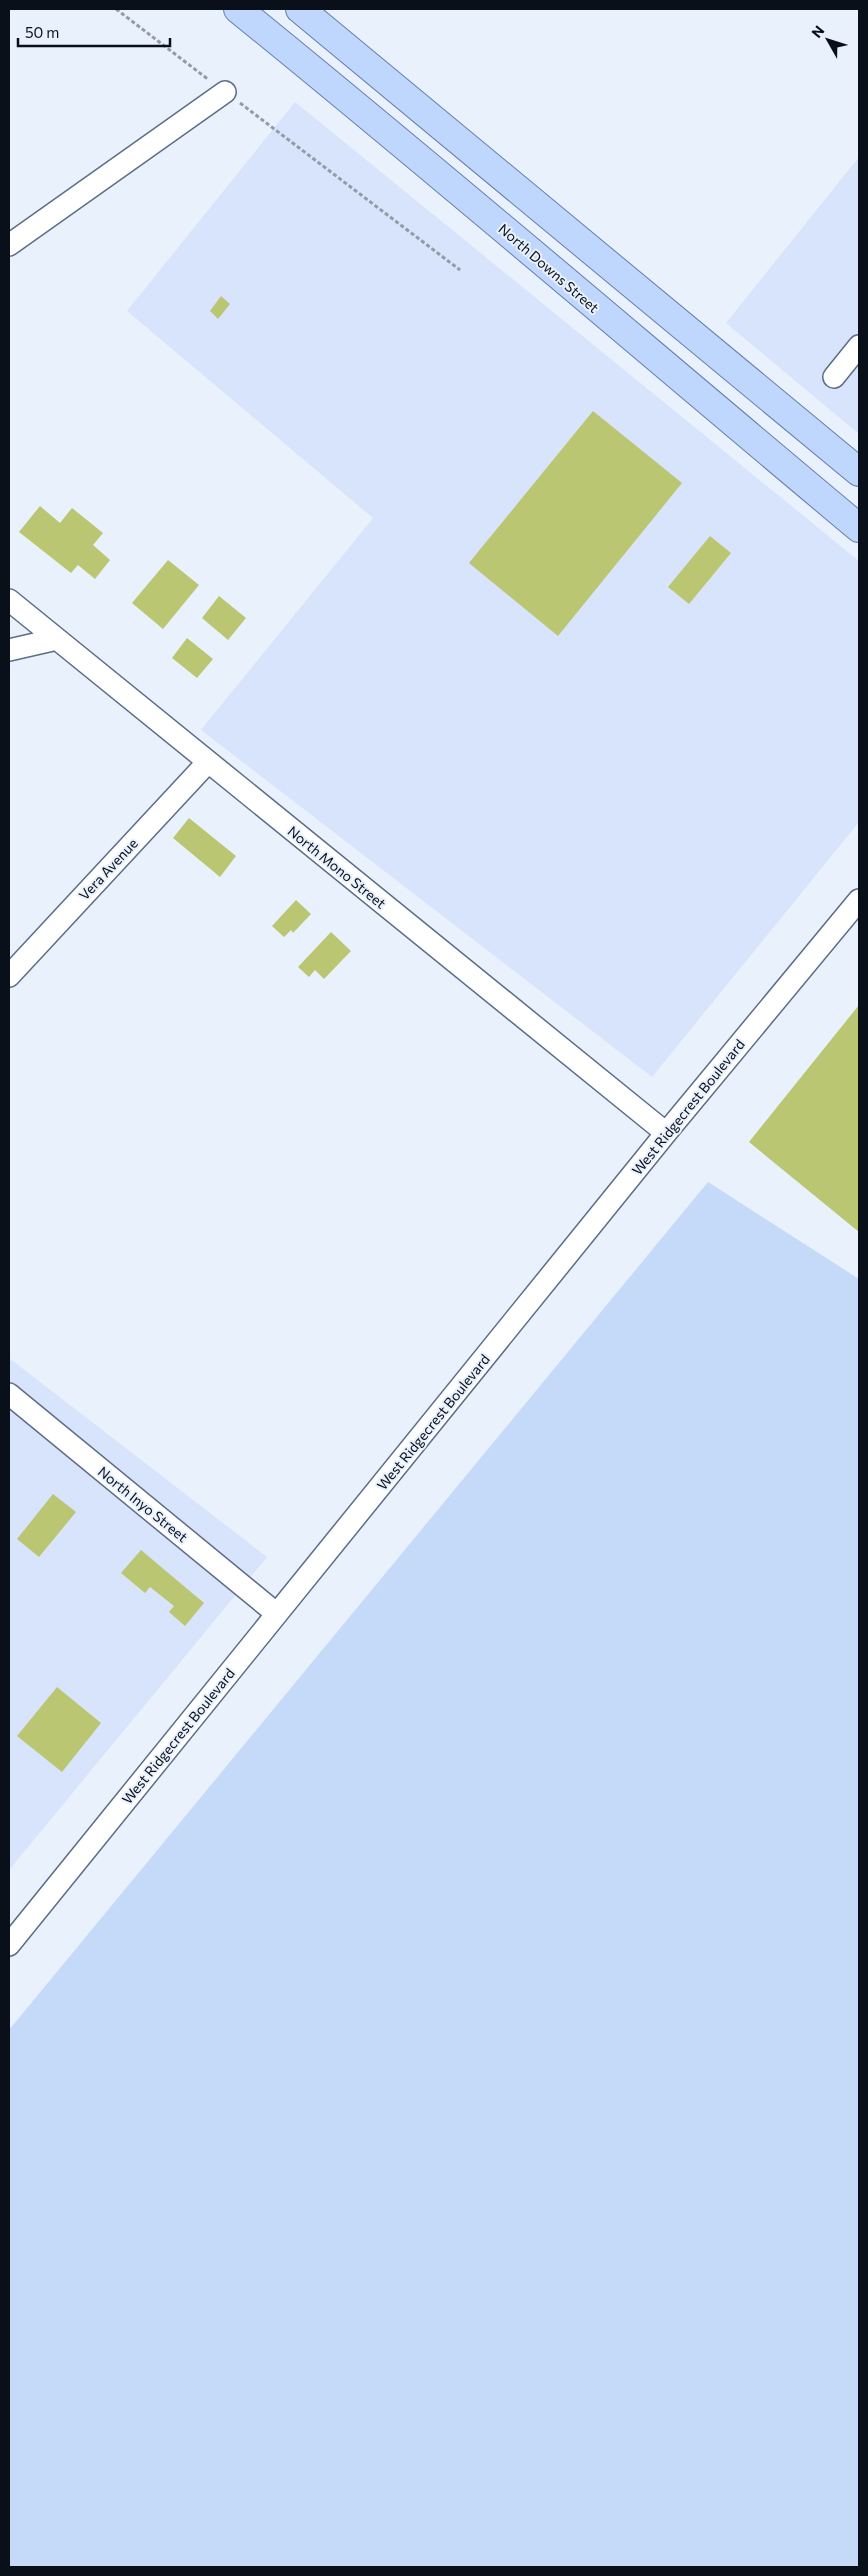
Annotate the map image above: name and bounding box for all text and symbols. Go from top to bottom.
scale bar [18,15,170,47]
north arrow [803,15,853,65]
text: N [808,22,827,41]
text: 50 m [25,23,59,41]
street label: North Downs Street [495,220,603,316]
street label: North Mono Street [285,822,390,912]
street label: Vera Avenue [75,835,141,903]
street label: West Ridgecrest Boulevard [628,1036,748,1178]
street label: West Ridgecrest Boulevard [373,1351,493,1493]
street label: North Inyo Street [95,1463,191,1545]
street label: West Ridgecrest Boulevard [118,1665,238,1807]

